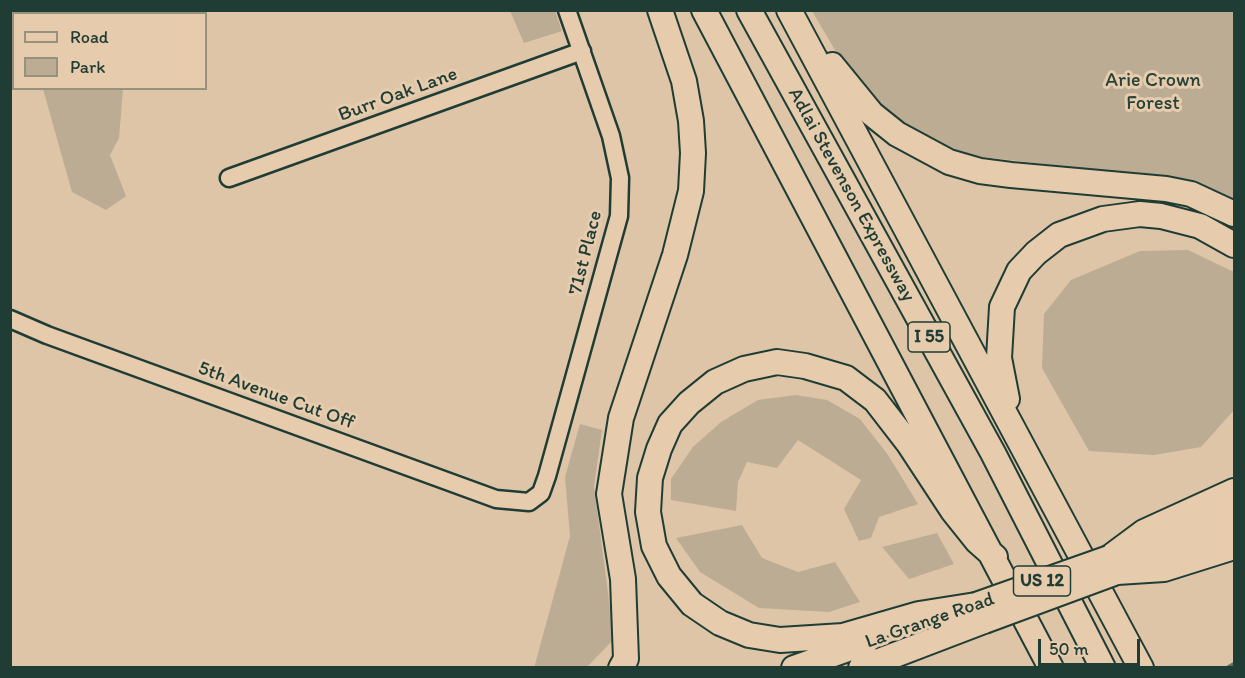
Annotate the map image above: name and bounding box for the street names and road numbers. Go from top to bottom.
street label: Burr Oak Lane [335,62,461,128]
street label: Adlai Stevenson Expressway [782,84,920,306]
street label: 71st Place [564,208,608,298]
road number: I 55 [908,322,950,352]
street label: 5th Avenue Cut Off [195,357,357,435]
road number: US 12 [1014,566,1070,596]
street label: La Grange Road [862,588,998,654]

